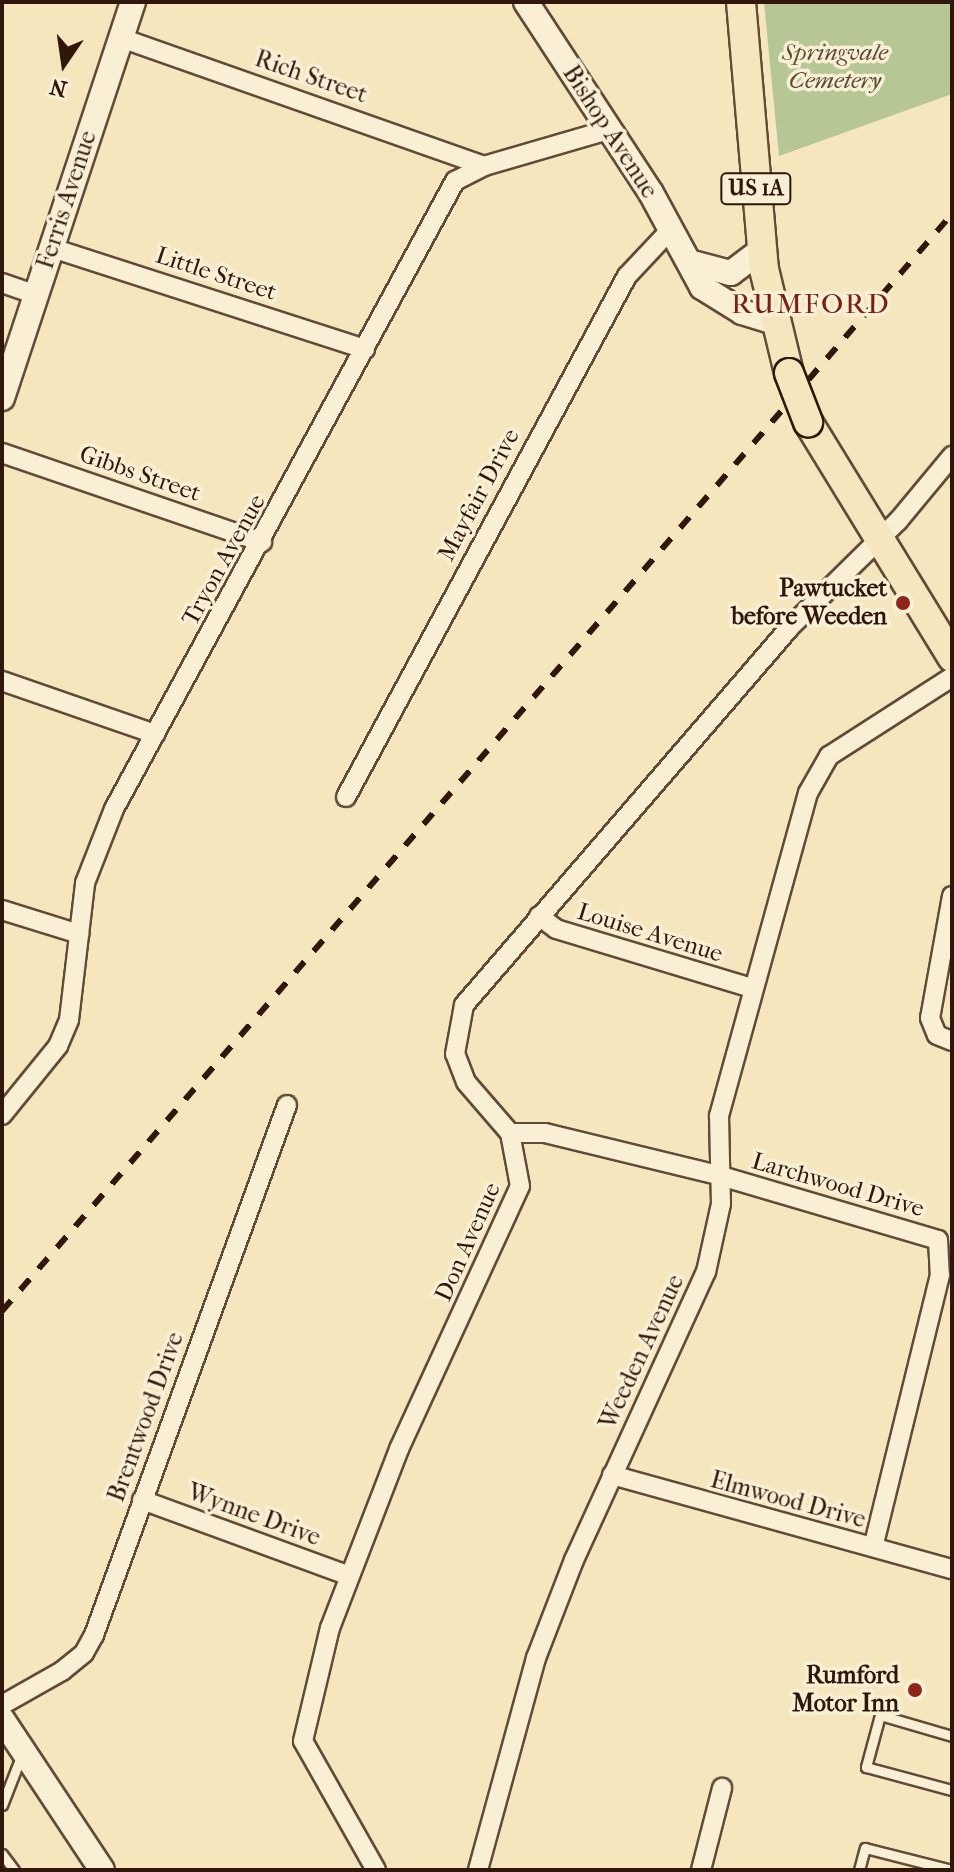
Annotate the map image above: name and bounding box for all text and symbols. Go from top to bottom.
north arrow [24,24,104,104]
park label: Springvale Cemetery [782,39,888,95]
street label: Rich Street [251,44,371,110]
street label: Bishop Avenue [556,60,664,204]
text: N [48,73,70,102]
street label: Ferris Avenue [31,127,103,273]
road number: US 1A [720,171,792,207]
street label: Little Street [152,241,280,307]
district label: RUMFORD [731,287,891,321]
street label: Mayfair Drive [432,424,526,566]
street label: Gibbs Street [76,440,204,508]
street label: Tryon Avenue [176,489,272,631]
place label: Pawtucket before Weeden [731,575,887,631]
marker: Pawtucket before Weeden [894,594,912,612]
street label: Louise Avenue [574,897,726,969]
street label: Larchwood Drive [749,1147,927,1223]
street label: Don Avenue [429,1178,507,1306]
street label: Weeden Avenue [594,1270,690,1434]
street label: Brentwood Drive [102,1328,190,1506]
street label: Elmwood Drive [707,1465,869,1535]
street label: Wynne Drive [184,1478,324,1552]
place label: Rumford Motor Inn [792,1662,899,1718]
marker: Rumford Motor Inn [906,1681,924,1699]

